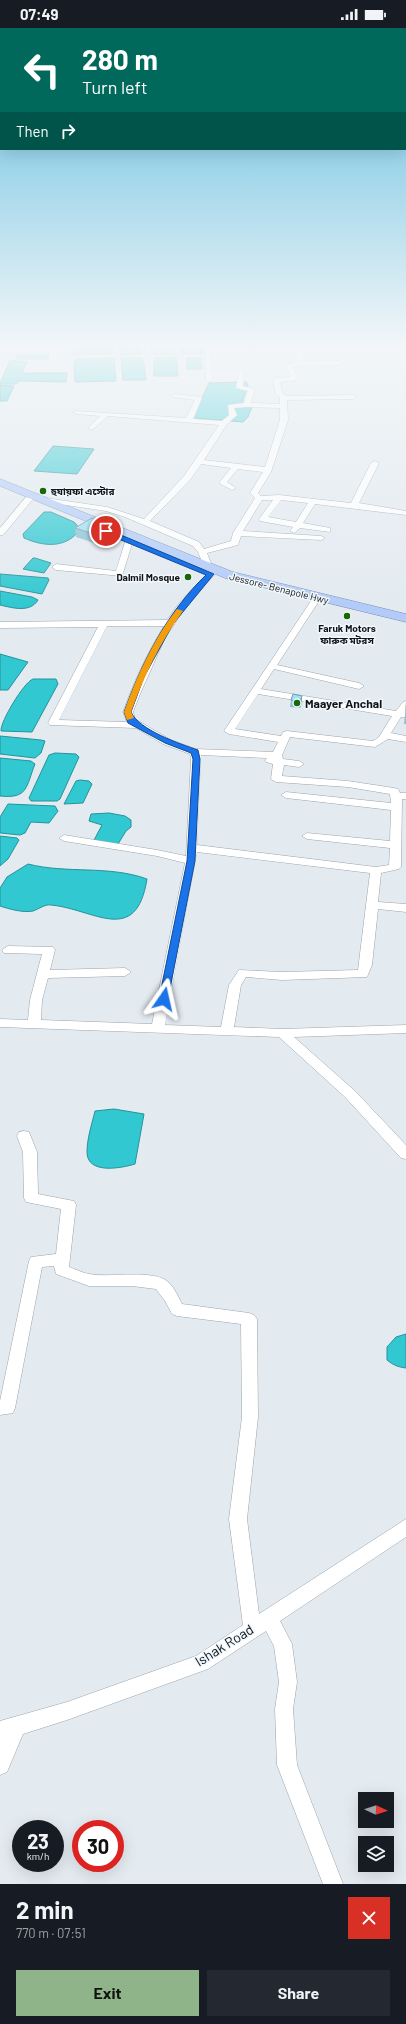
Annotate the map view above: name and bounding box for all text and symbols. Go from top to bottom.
text: 07:49 [20,5,59,23]
text: 280 m [82,42,158,76]
icon: left [16,44,68,96]
text: Turn left [82,76,148,98]
icon: right [57,120,79,142]
text: Then [16,122,49,140]
place label: হুযায়ফা এস্টোর [50,485,115,497]
marker: হুযায়ফা এস্টোর [38,486,48,496]
pin [89,514,123,548]
icon: arrive [95,520,117,542]
street label: Jessore- Benapole Hwy [228,570,330,606]
place label: Dalmil Mosque [116,571,181,583]
marker: Dalmil Mosque [183,572,193,582]
marker: Faruk Motors ফারুক মটরস [342,611,352,621]
place label: Faruk Motors ফারুক মটরস [318,622,376,646]
place label: Maayer Anchal [305,696,382,710]
marker: Maayer Anchal [292,698,302,708]
position arrow [143,978,185,1020]
street label: Ishak Road [192,1620,256,1670]
north arrow [358,1792,394,1828]
map controls [358,1792,394,1872]
speed limit sign: 30 [72,1820,124,1872]
text: 23 [27,1829,49,1853]
button: layers [358,1836,394,1872]
text: km/h [27,1850,49,1862]
text: 2 min [16,1895,74,1924]
button: close [348,1897,390,1939]
text: 770 m · 07:51 [16,1925,86,1941]
button: Exit [16,1970,199,2016]
button: Share [207,1970,390,2016]

